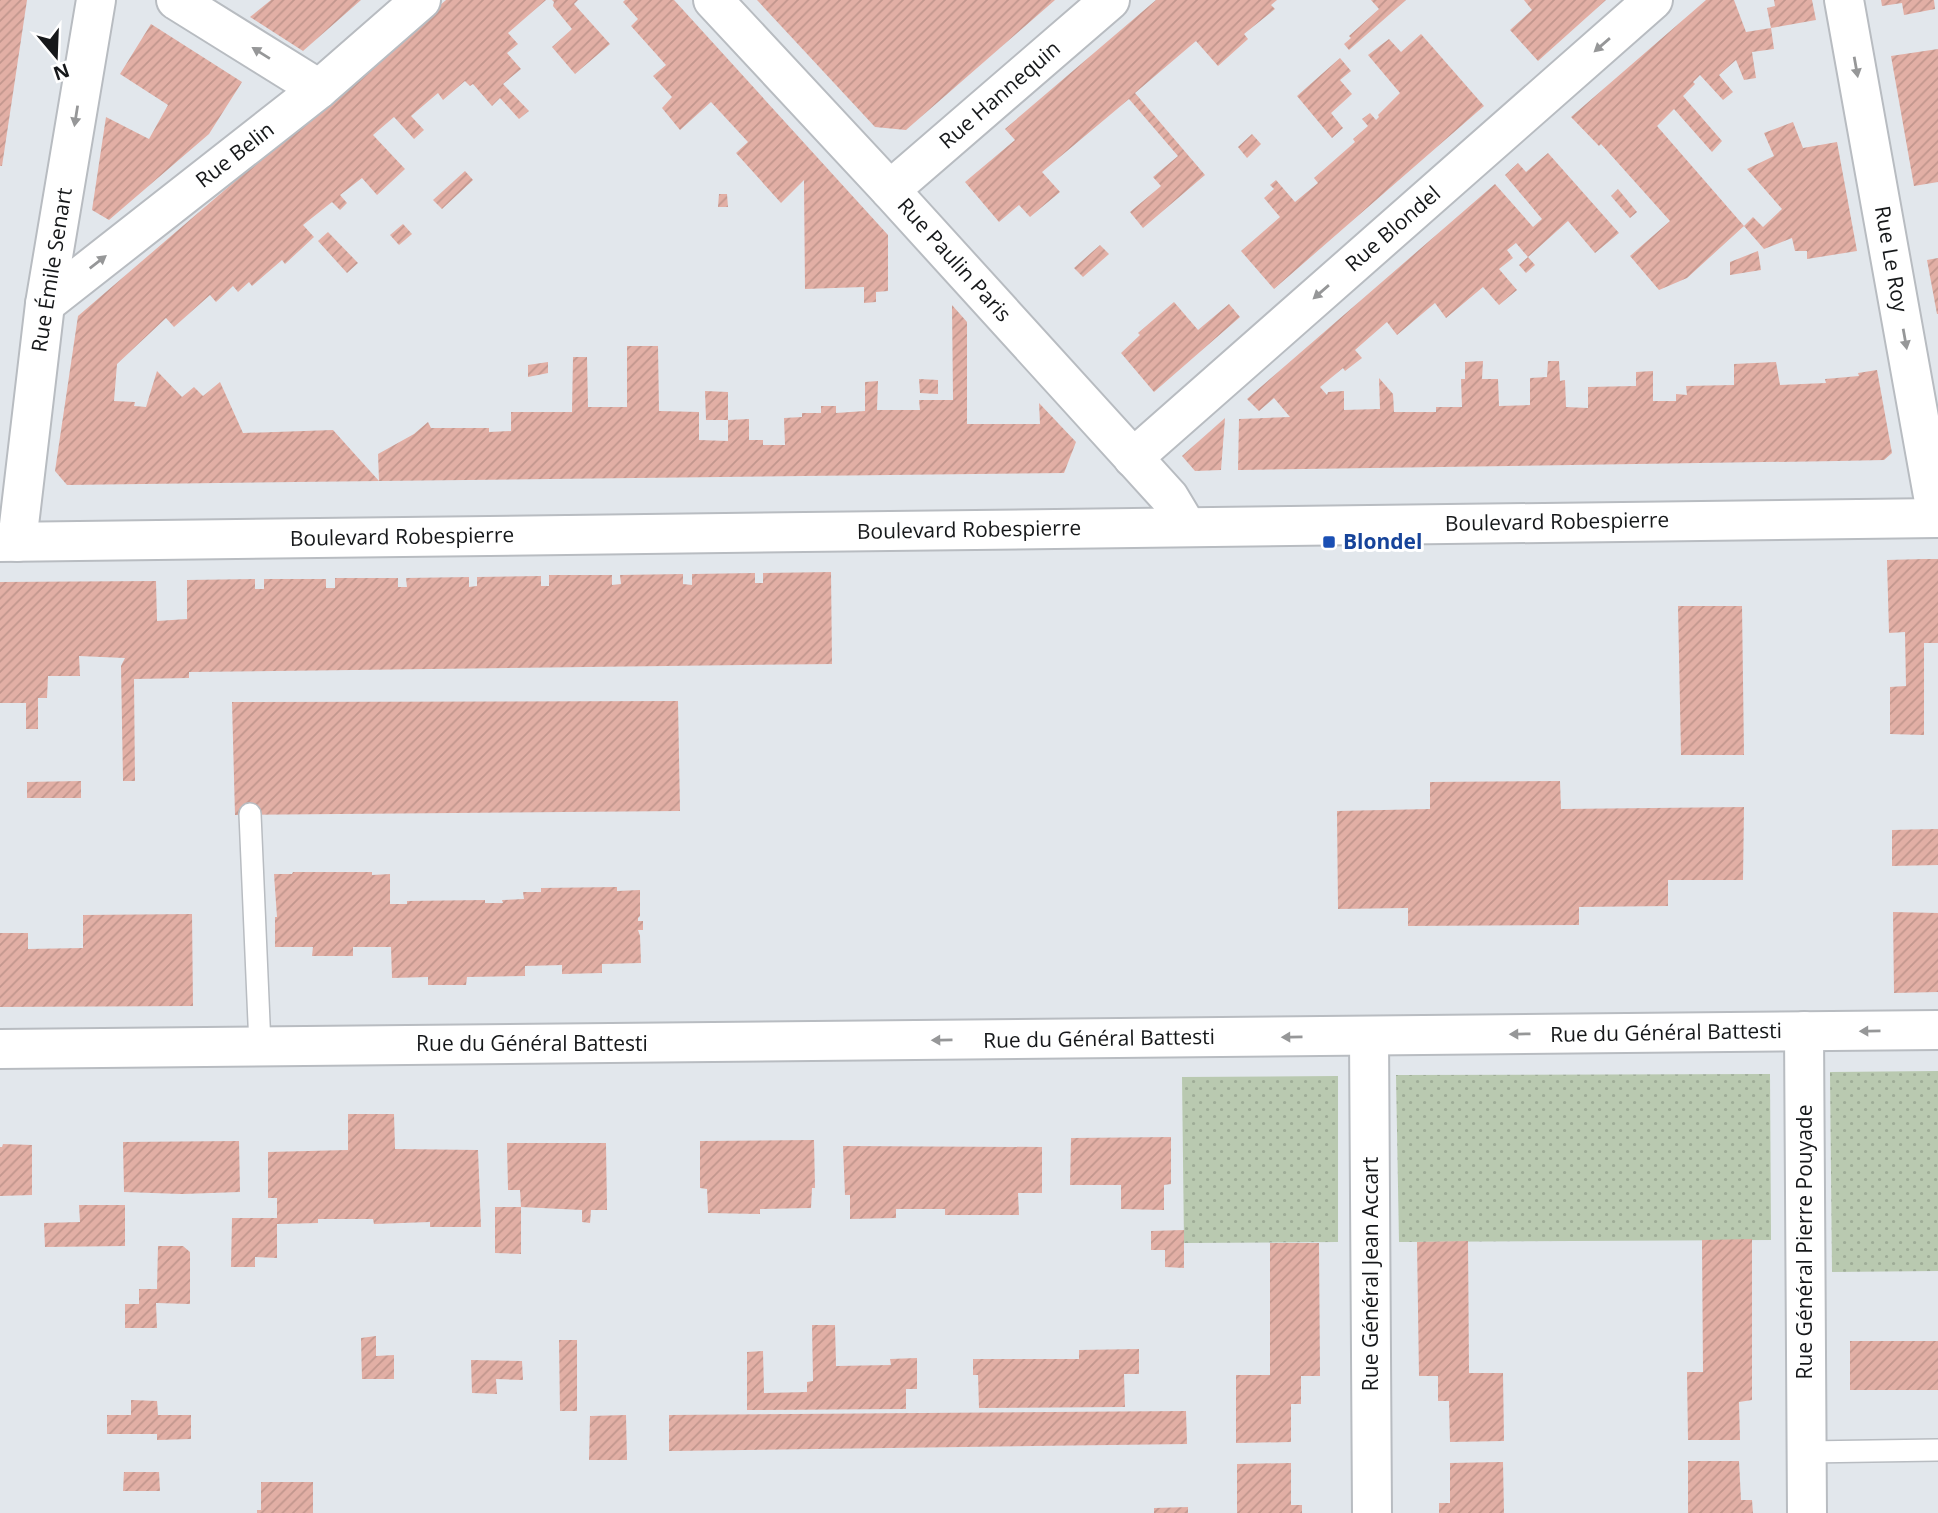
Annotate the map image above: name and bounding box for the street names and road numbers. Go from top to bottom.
street label: Rue Hannequin [933,34,1066,155]
street label: Rue Belin [190,115,279,194]
street label: Rue Blondel [1339,179,1446,277]
street label: Rue Émile Senart [24,186,78,354]
street label: Rue Paulin Paris [892,191,1018,327]
street label: Rue Le Roy [1869,204,1915,315]
street label: Boulevard Robespierre [1445,505,1669,537]
street label: Boulevard Robespierre [857,513,1081,545]
street label: Boulevard Robespierre [290,520,514,552]
street label: Rue du Général Battesti [1550,1016,1782,1048]
street label: Rue du Général Battesti [983,1022,1215,1054]
street label: Rue du Général Battesti [416,1029,648,1057]
street label: Rue Général Pierre Pouyade [1790,1105,1818,1379]
street label: Rue Général Jean Accart [1356,1157,1384,1391]

